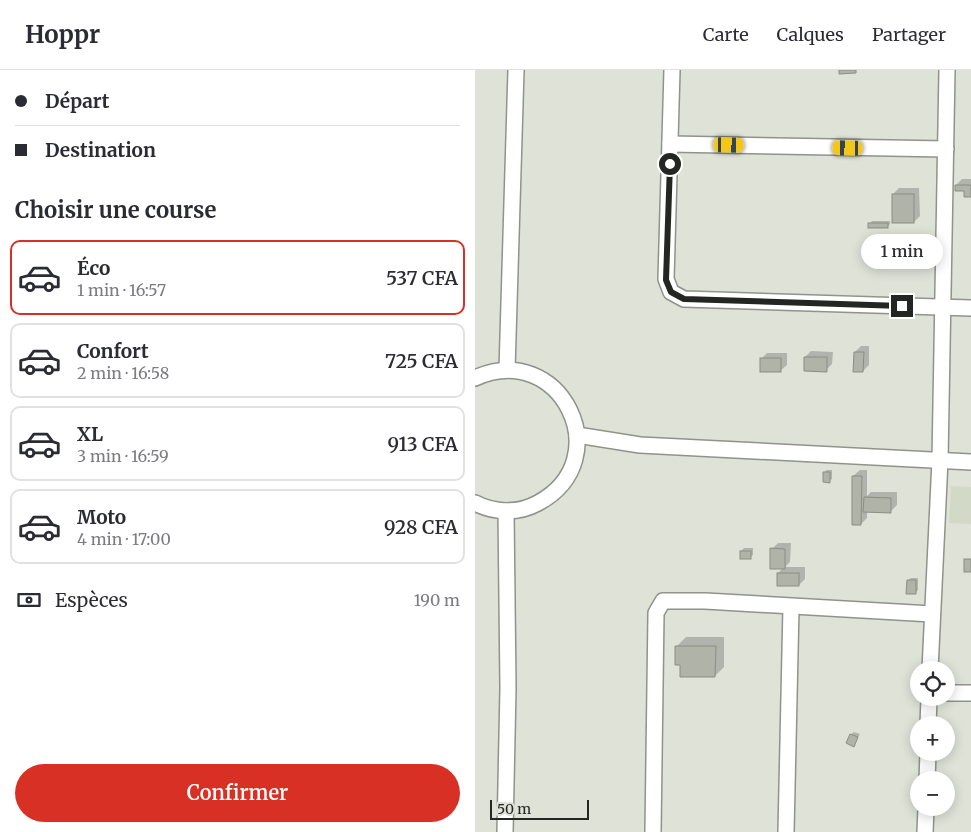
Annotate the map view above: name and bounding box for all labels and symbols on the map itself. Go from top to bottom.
car [713,137,744,153]
car [832,140,863,156]
route start [659,153,681,175]
callout: 1 min [861,234,943,268]
route end [891,295,913,317]
scale bar [490,797,589,820]

